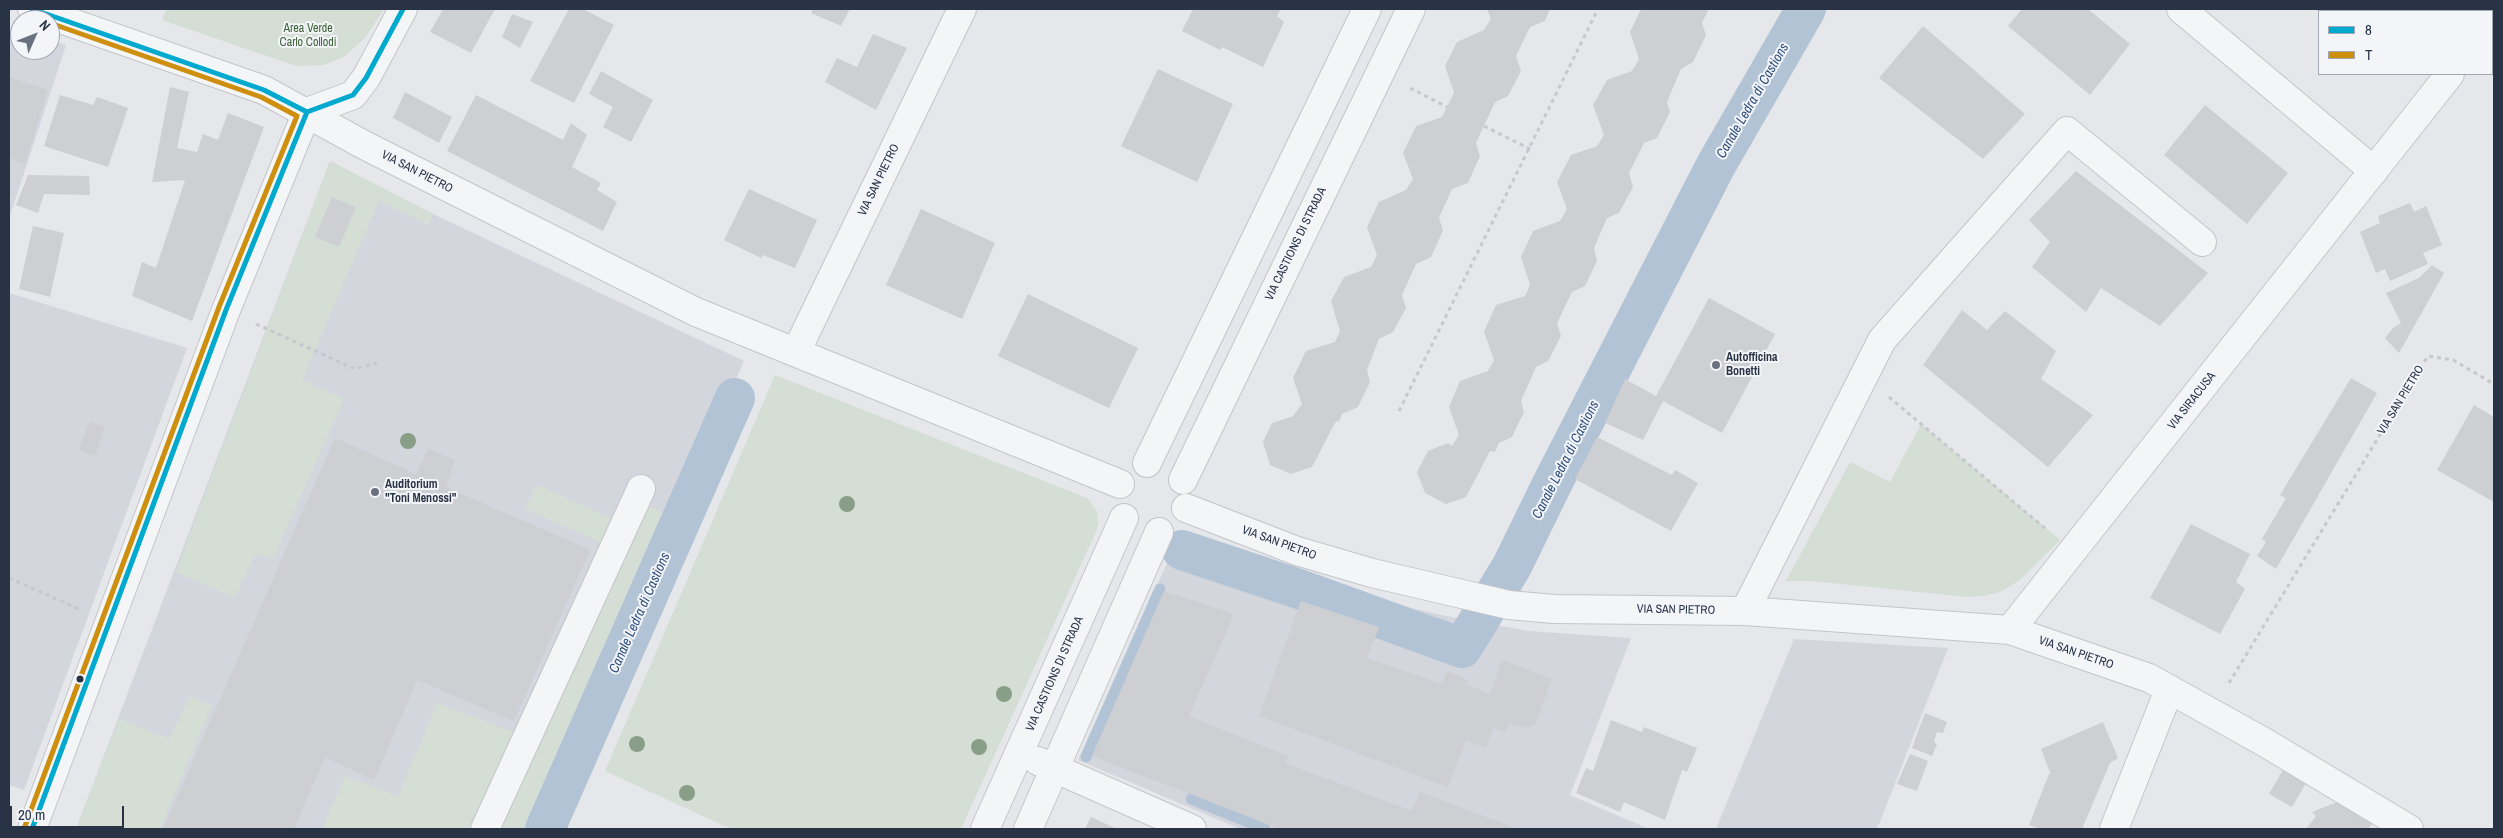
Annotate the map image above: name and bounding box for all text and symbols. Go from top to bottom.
north arrow [10,10,60,60]
legend [2318,10,2493,75]
text: N [36,16,54,35]
text: 8 [2365,19,2372,40]
park label: Area Verde Carlo Collodi [280,22,336,50]
water label: Canale Ledra di Castions [1713,40,1793,162]
text: T [2365,44,2373,65]
street label: VIA SAN PIETRO [855,142,903,218]
street label: VIA SAN PIETRO [379,148,455,196]
street label: VIA CASTIONS DI STRADA [1262,185,1330,303]
place label: Autofficina Bonetti [1726,351,1777,379]
marker: Autofficina Bonetti [1710,359,1722,371]
street label: VIA SAN PIETRO [2375,363,2427,437]
street label: VIA SIRACUSA [2165,369,2219,433]
water label: Canale Ledra di Castions [1529,398,1603,522]
place label: Auditorium "Toni Menossi" [385,478,456,506]
marker: Auditorium "Toni Menossi" [369,486,381,498]
street label: VIA SAN PIETRO [1240,523,1318,563]
water label: Canale Ledra di Castions [606,550,674,676]
street label: VIA SAN PIETRO [1637,602,1715,618]
street label: VIA CASTIONS DI STRADA [1023,614,1087,734]
street label: VIA SAN PIETRO [2037,633,2115,673]
unlabelled marker [75,674,85,684]
scale bar [12,796,126,828]
text: 20 m [18,804,45,825]

